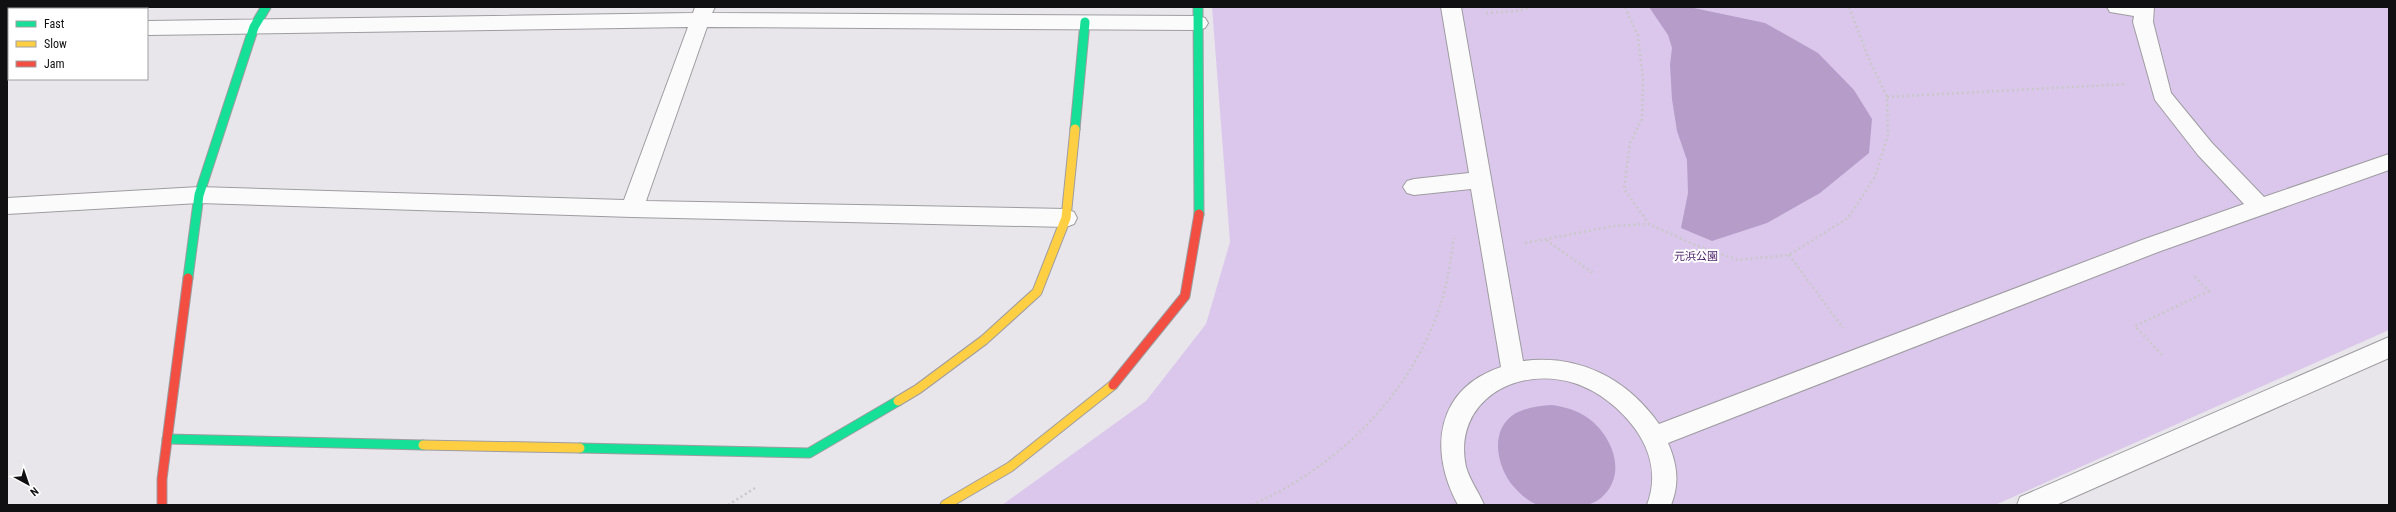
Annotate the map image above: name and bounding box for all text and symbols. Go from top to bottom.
legend [8,8,148,80]
text: Fast [44,17,65,31]
text: Slow [44,37,67,51]
text: Jam [44,57,65,71]
park label: 元浜公園 [1674,250,1718,263]
north arrow [8,464,48,504]
text: N [27,484,41,499]

